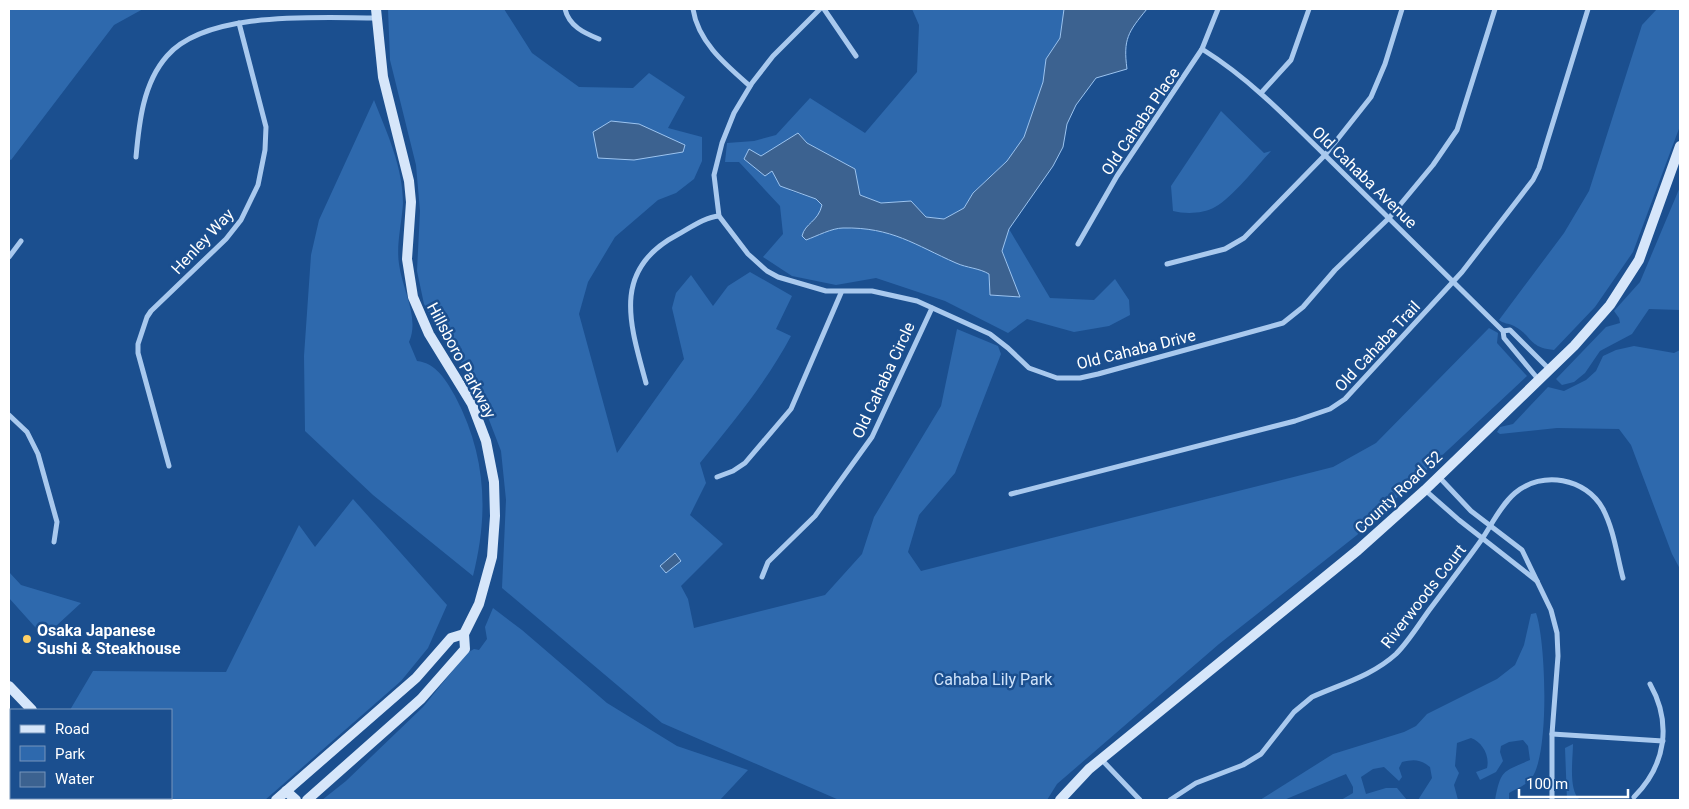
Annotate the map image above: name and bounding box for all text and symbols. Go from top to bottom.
street label: Old Cahaba Place [1097,64,1183,179]
street label: Old Cahaba Avenue [1308,122,1421,232]
street label: Henley Way [167,204,238,278]
street label: Old Cahaba Trail [1331,297,1424,395]
street label: Hillsboro Parkway [423,299,500,422]
street label: Old Cahaba Circle [848,319,919,442]
street label: Old Cahaba Drive [1075,325,1198,373]
street label: County Road 52 [1351,447,1446,538]
street label: Riverwoods Court [1377,541,1470,652]
place label: Osaka Japanese Sushi & Steakhouse [37,621,181,658]
marker: Osaka Japanese Sushi & Steakhouse [21,633,33,645]
park label: Cahaba Lily Park [934,670,1053,689]
legend [10,709,172,799]
text: Road [55,720,89,738]
text: Park [55,745,86,763]
scale bar [1519,766,1628,798]
text: Water [55,770,94,788]
text: 100 m [1526,775,1568,793]

